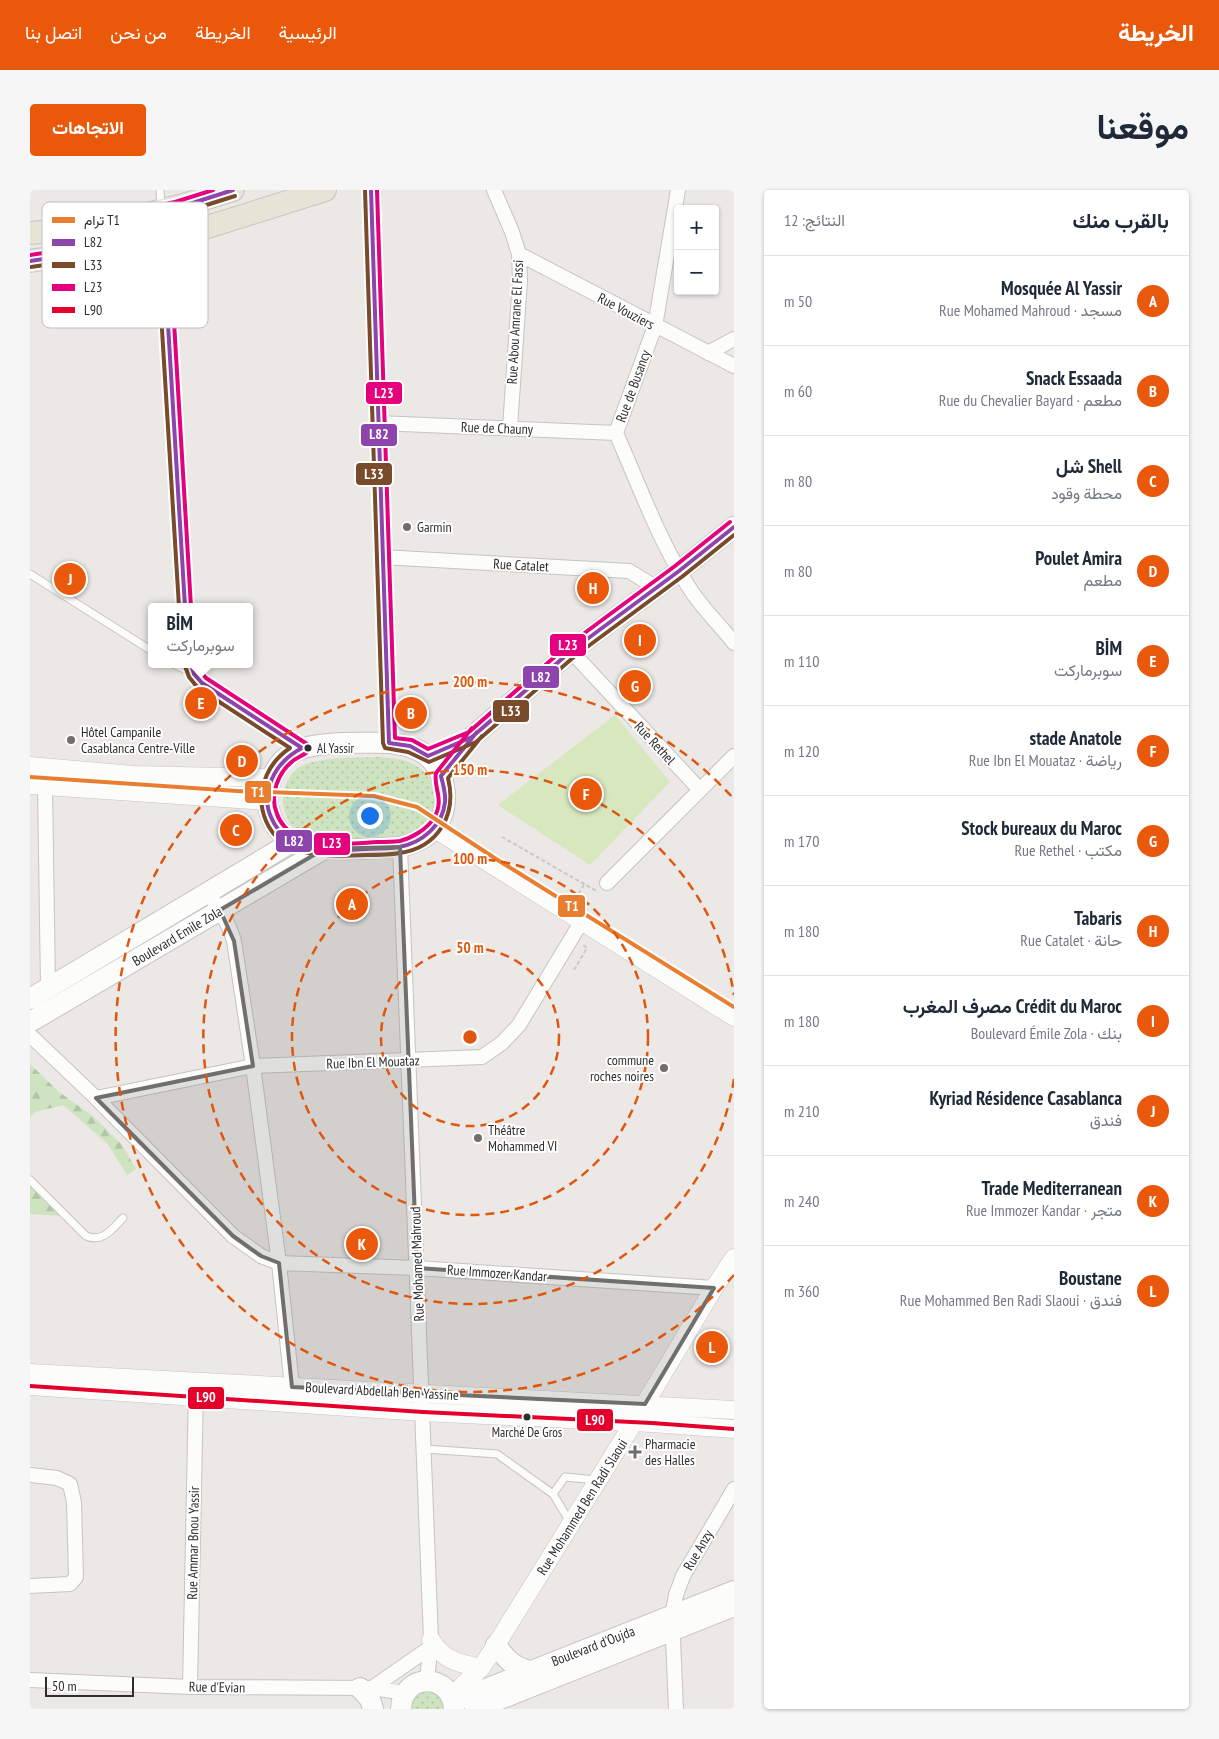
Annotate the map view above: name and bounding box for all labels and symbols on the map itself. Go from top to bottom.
legend [42,202,208,328]
text: ترام T1 [84,211,120,229]
text: L82 [84,233,102,251]
text: L33 [84,256,102,274]
street label: Rue Abou Amrane El Fassi [503,259,527,385]
text: L23 [84,278,102,296]
street label: Rue Vouziers [595,289,658,334]
text: L90 [84,301,102,319]
street label: Rue de Busancy [612,347,655,425]
line badge: L23 [365,381,403,405]
text: L23 [374,384,394,402]
street label: Rue de Chauny [461,418,534,438]
line badge: L82 [360,423,398,447]
text: L82 [369,425,389,443]
line badge: L33 [355,462,393,486]
text: L33 [364,465,384,483]
place label: Garmin [417,518,452,536]
marker: Garmin [401,521,413,533]
street label: Rue Catalet [493,555,549,575]
pin: J [54,560,86,598]
pin: H [577,569,609,607]
pin: I [624,621,656,659]
line badge: L23 [549,633,587,657]
text: L23 [558,636,578,654]
line badge: L82 [522,665,560,689]
pin: G [619,667,651,705]
text: L82 [531,668,551,686]
text: 200 m [453,672,487,691]
pin: E [185,684,217,722]
pin: B [395,694,427,732]
line badge: L33 [492,699,530,723]
text: L33 [501,702,521,720]
street label: Rue Rethel [630,718,680,769]
place label: Hôtel Campanile Casablanca Centre-Ville [81,723,195,757]
marker: Hôtel Campanile Casablanca Centre-Ville [65,734,77,746]
place label: Al Yassir [317,740,355,757]
pin: D [226,742,258,780]
marker: Al Yassir [303,743,313,753]
text: 150 m [453,760,487,779]
pin: F [570,775,602,813]
line badge: T1 [244,780,272,804]
text: T1 [251,783,265,801]
your location [357,803,383,829]
pin: C [220,811,252,849]
line badge: L82 [275,829,313,853]
text: L82 [284,832,304,850]
line badge: L23 [313,832,351,856]
text: L23 [322,834,342,852]
text: 100 m [453,849,487,868]
pin: A [336,885,368,923]
line badge: T1 [557,894,586,918]
text: T1 [565,897,579,915]
street label: Boulevard Emile Zola [129,902,225,970]
text: 50 m [456,938,484,957]
centre of rings [461,1028,479,1046]
street label: Rue Ibn El Mouataz [326,1051,420,1073]
place label: commune roches noires [590,1051,654,1085]
marker: commune roches noires [658,1062,670,1074]
place label: Théâtre Mohammed VI [488,1121,557,1155]
marker: Théâtre Mohammed VI [472,1132,484,1144]
street label: Rue Mohamed Mahroud [406,1206,428,1322]
pin: K [346,1225,378,1263]
street label: Rue Immozer Kandar [446,1261,548,1285]
pin: L [696,1328,728,1366]
street label: Boulevard Abdellah Ben Yassine [305,1378,459,1404]
line badge: L90 [187,1386,225,1410]
text: L90 [196,1388,216,1406]
line badge: L90 [576,1408,614,1432]
text: L90 [585,1411,605,1429]
marker: Marché De Gros [522,1412,532,1422]
place label: Marché De Gros [492,1424,562,1441]
place label: Pharmacie des Halles [645,1435,696,1469]
street label: Rue Mohammed Ben Radi Slaoui [533,1436,631,1578]
marker: Pharmacie des Halles [629,1446,641,1458]
street label: Rue Ammar Bnou Yassir [183,1486,203,1600]
street label: Rue Anzy [679,1526,717,1574]
street label: Boulevard d'Oujda [549,1622,637,1670]
scale bar [45,1674,134,1697]
street label: Rue d'Evian [189,1678,245,1696]

